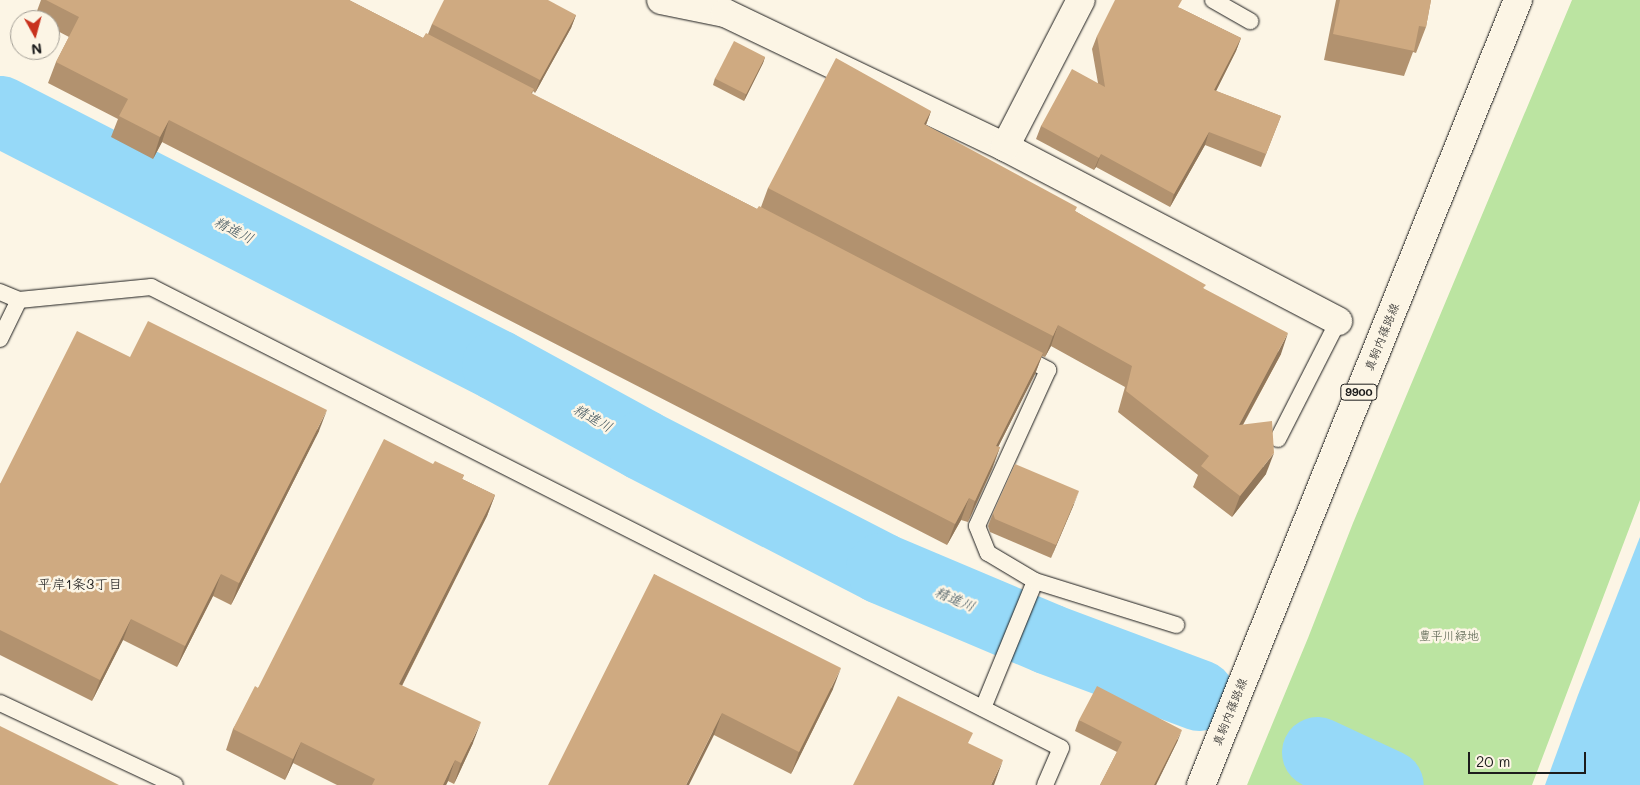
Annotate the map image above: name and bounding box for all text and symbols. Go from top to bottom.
north arrow [10,10,60,60]
text: N [30,39,43,59]
water label: 精進川 [211,213,257,247]
street label: 真駒内篠路線 [1362,301,1402,373]
road number: 9900 [1340,384,1378,401]
water label: 精進川 [571,400,615,436]
district label: 平岸1条3丁目 [38,576,122,592]
water label: 精進川 [932,583,978,615]
park label: 豊平川緑地 [1419,629,1479,643]
street label: 真駒内篠路線 [1210,676,1250,748]
scale bar [1470,742,1588,774]
text: 20 m [1476,751,1510,771]

